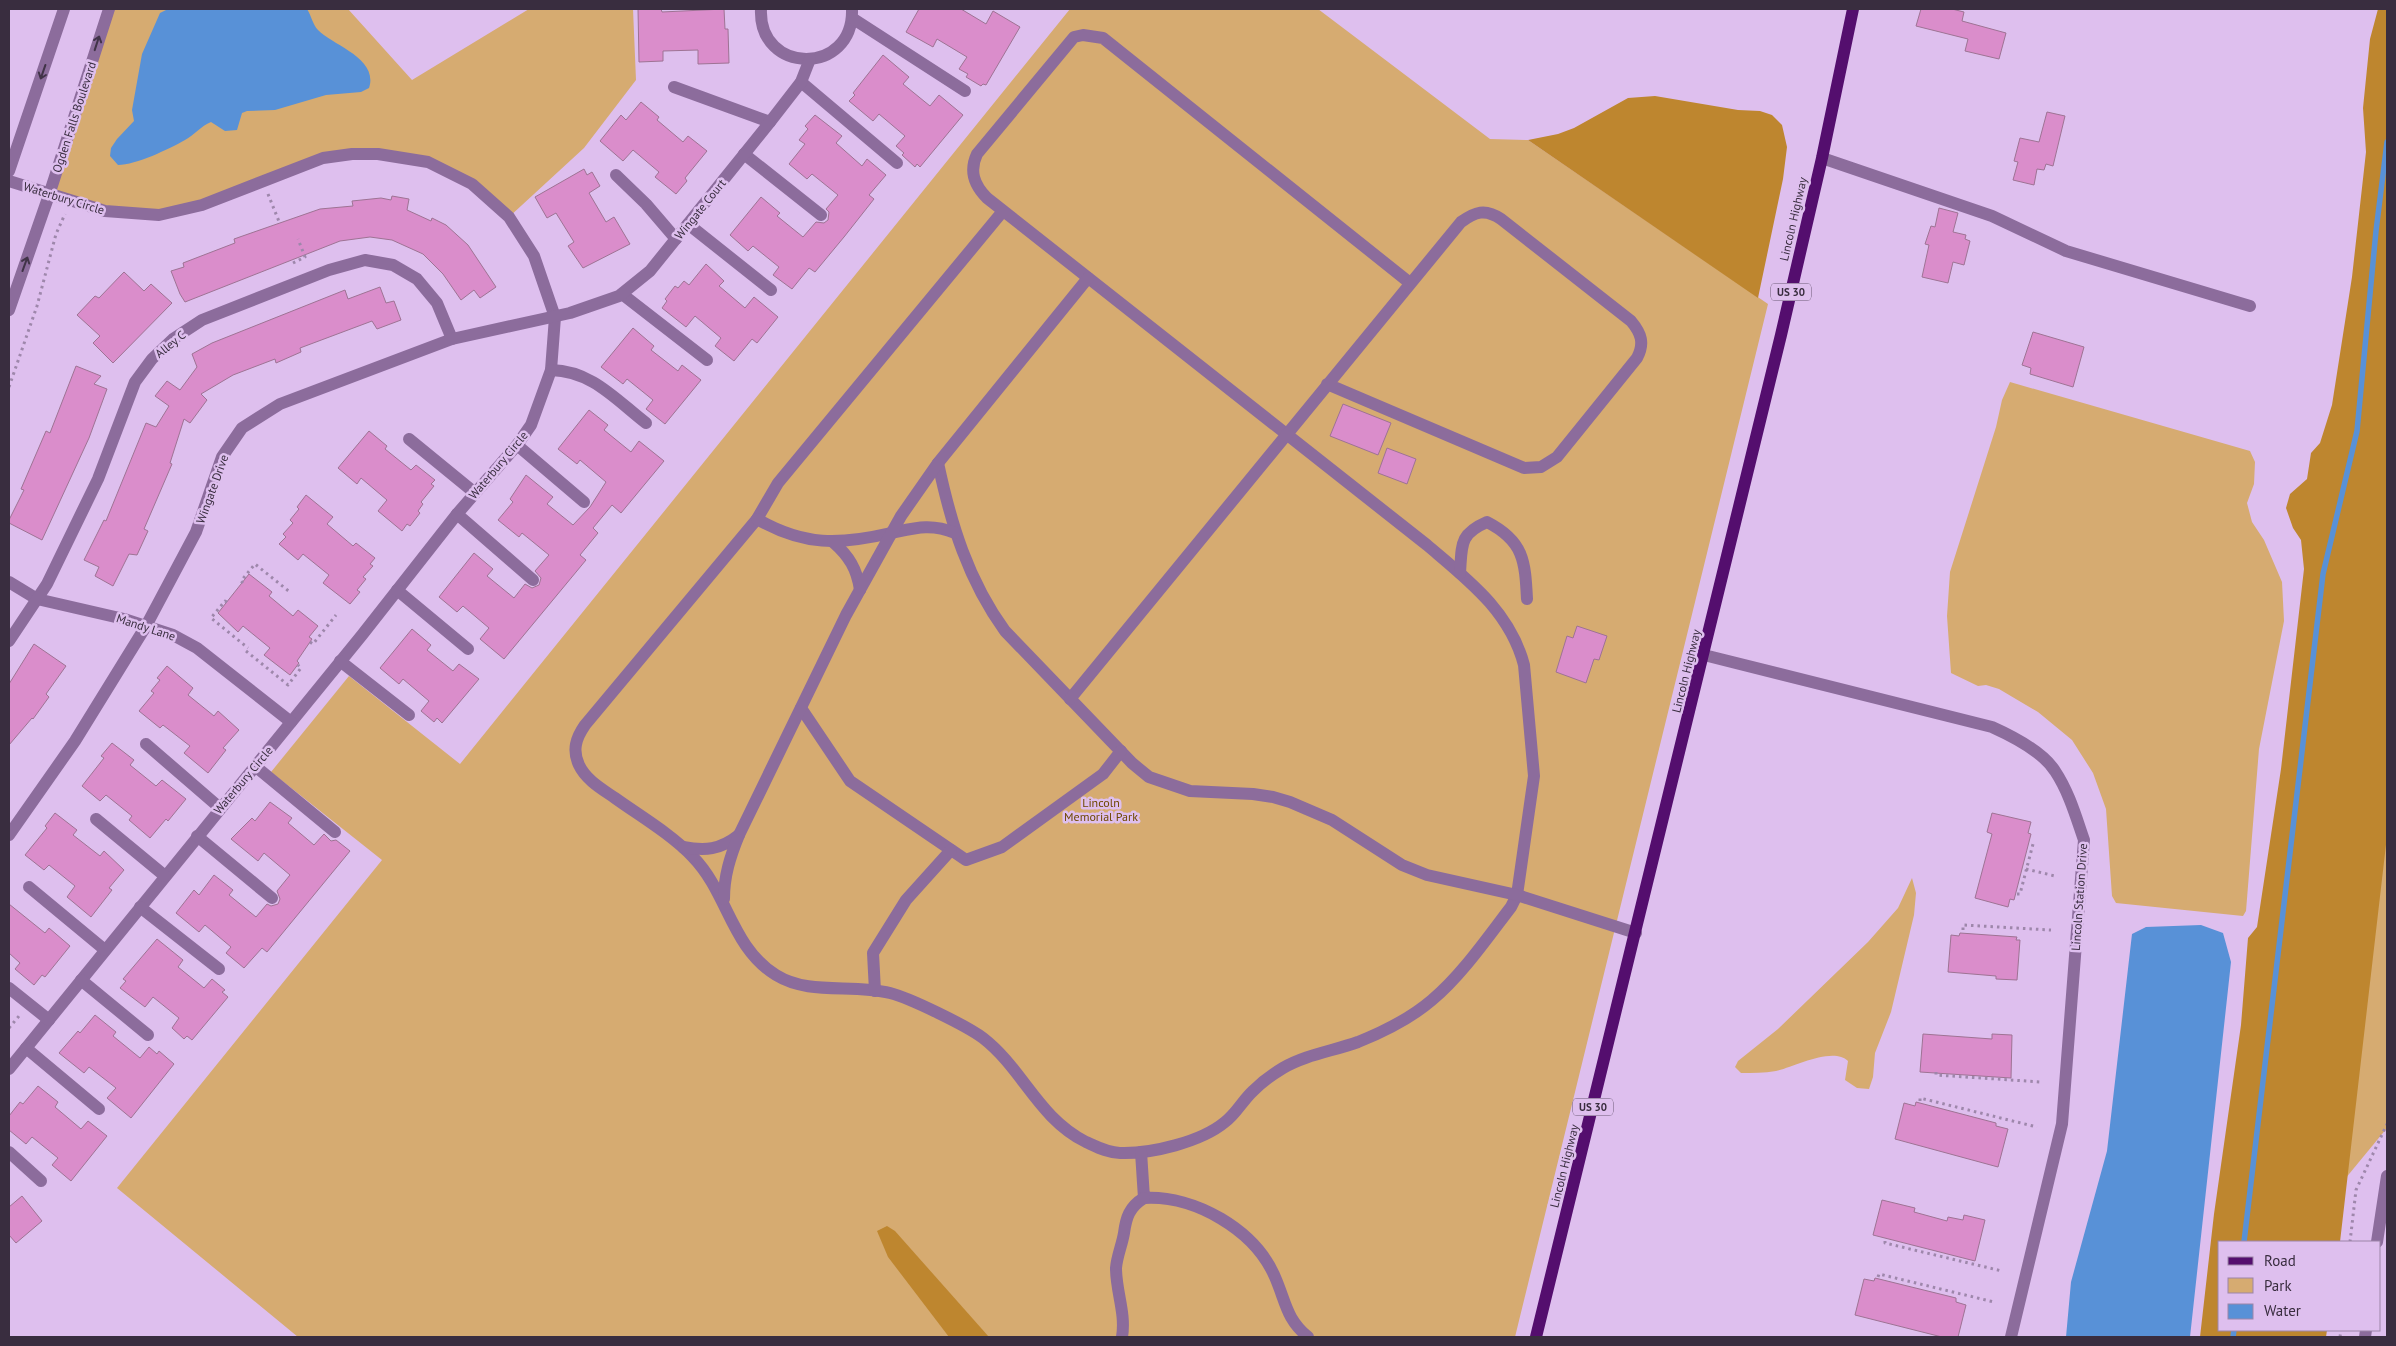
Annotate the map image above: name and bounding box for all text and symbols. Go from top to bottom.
one-way arrow [93,35,103,51]
street label: Ogden Falls Boulevard [49,60,99,174]
one-way arrow [37,63,47,79]
street label: Lincoln Highway [1776,175,1810,262]
street label: Wingate Court [671,176,729,242]
street label: Waterbury Circle [22,179,106,217]
one-way arrow [21,257,30,272]
road number: US 30 [1771,284,1811,300]
street label: Alley C [152,327,188,361]
street label: Waterbury Circle [465,428,531,502]
street label: Wingate Drive [193,452,231,526]
street label: Mandy Lane [114,610,178,644]
street label: Lincoln Highway [1668,627,1704,714]
street label: Waterbury Circle [210,743,276,817]
park label: Lincoln Memorial Park [1064,795,1138,824]
street label: Lincoln Station Drive [2068,843,2090,951]
road number: US 30 [1573,1098,1613,1116]
street label: Lincoln Highway [1546,1122,1582,1209]
legend [2218,1241,2381,1331]
text: Road [2264,1251,2296,1270]
text: Park [2264,1276,2292,1295]
text: Water [2264,1301,2301,1320]

